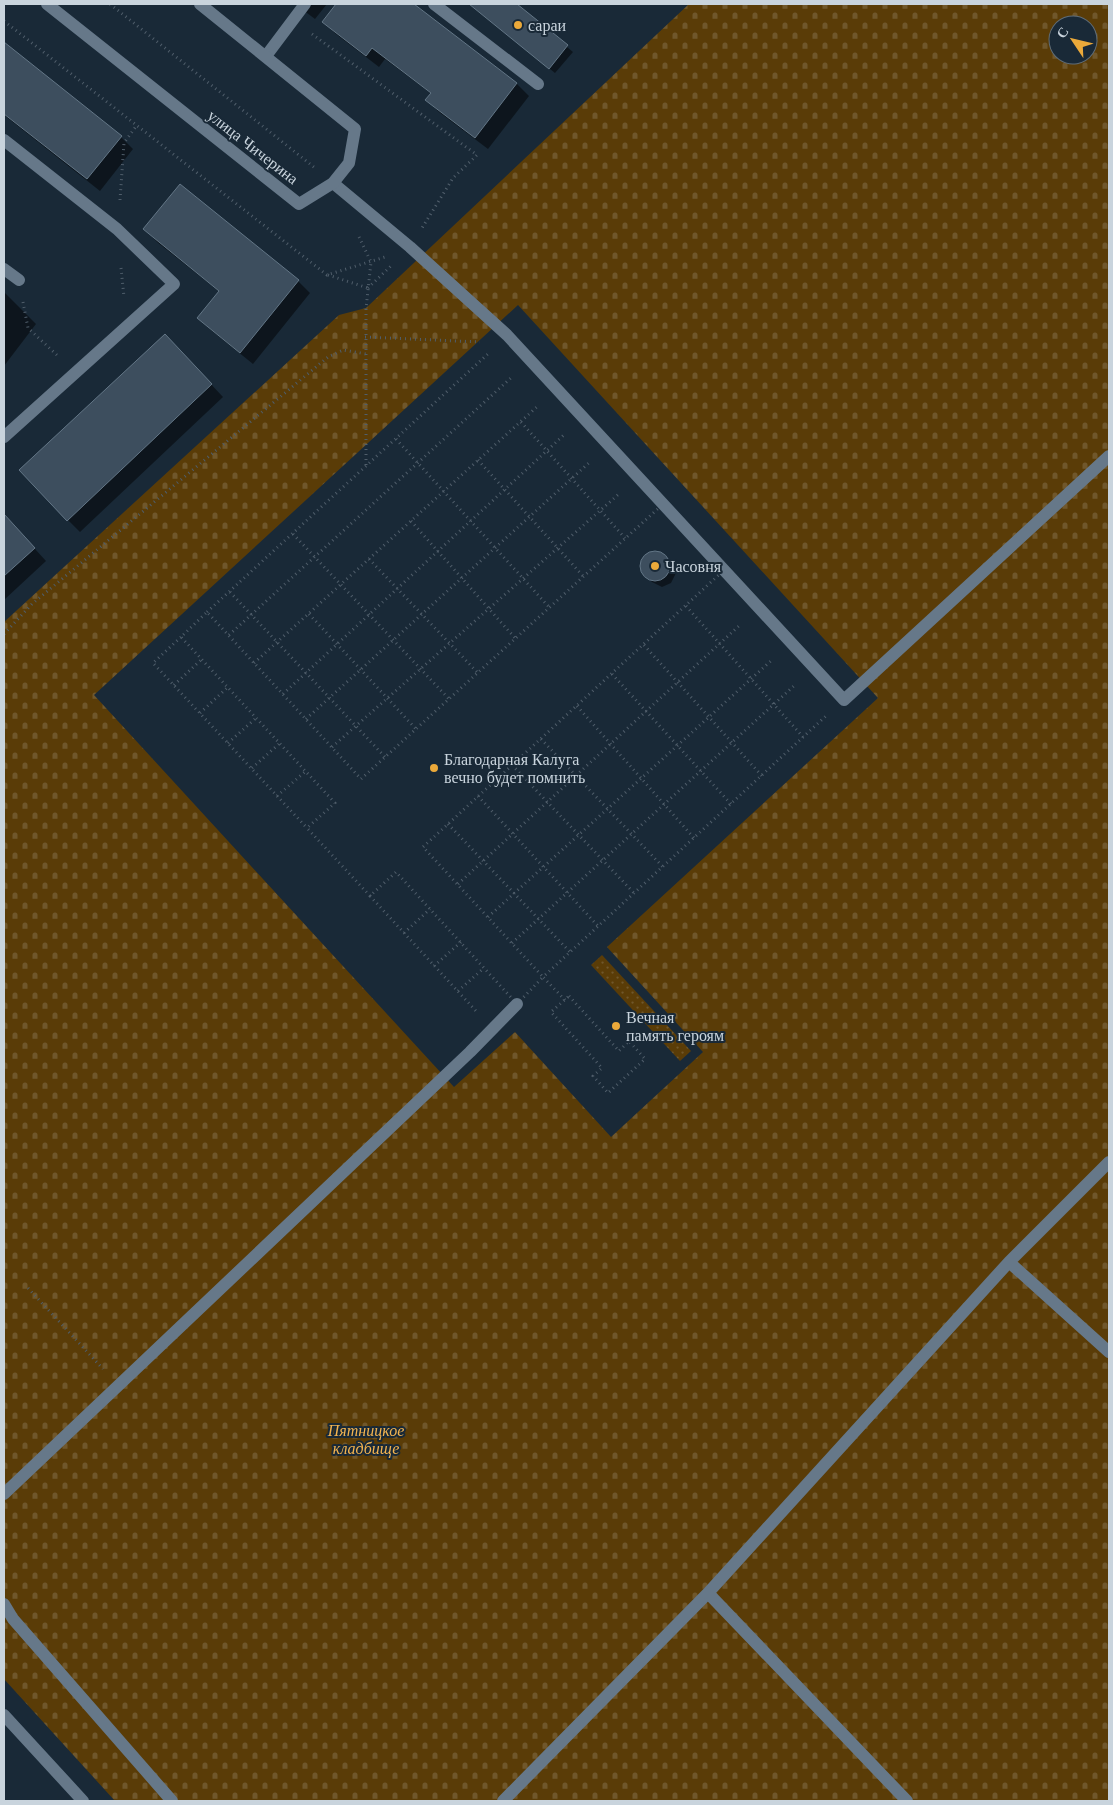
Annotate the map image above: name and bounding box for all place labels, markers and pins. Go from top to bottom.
place label: сараи [528,17,567,35]
marker: сараи [512,19,524,31]
place label: Часовня [665,558,722,575]
marker: Часовня [649,560,661,572]
place label: Благодарная Калуга вечно будет помнить [444,751,585,787]
marker: Благодарная Калуга вечно будет помнить [428,762,440,774]
place label: Вечная память героям [626,1009,724,1045]
marker: Вечная память героям [610,1020,622,1032]

